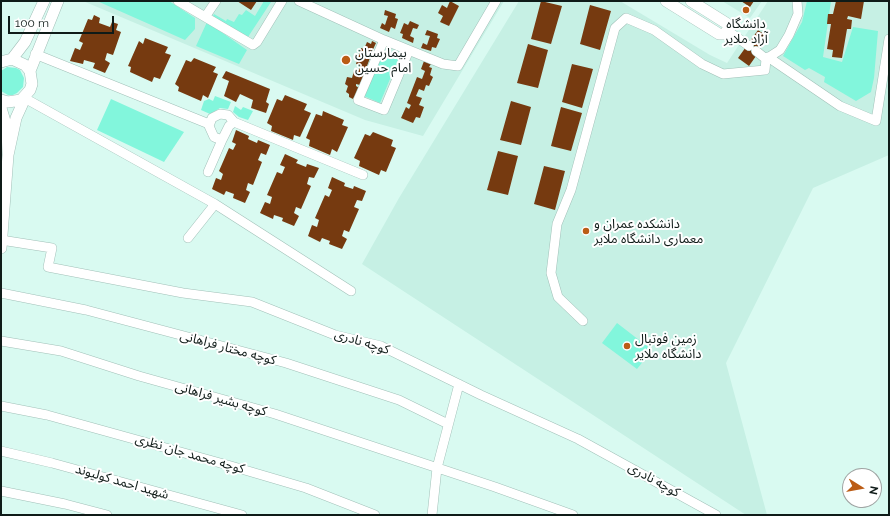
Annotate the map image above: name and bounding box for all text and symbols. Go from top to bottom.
marker: دانشگاه آزاد ملایر [741,5,751,15]
scale bar [10,8,116,34]
text: 100 m [15,16,49,30]
place label: دانشگاه آزاد ملایر [724,16,768,47]
place label: بیمارستان امام حسین [355,45,411,76]
marker: بیمارستان امام حسین [340,54,352,66]
place label: دانشکده عمران و معماری دانشگاه ملایر [594,216,703,247]
marker: دانشکده عمران و معماری دانشگاه ملایر [581,226,591,236]
street label: کوچه نادری [333,326,391,358]
street label: کوچه مختار فراهانی [178,328,278,368]
place label: زمین فوتبال دانشگاه ملایر [635,331,701,362]
marker: زمین فوتبال دانشگاه ملایر [622,341,632,351]
street label: کوچه بشیر فراهانی [173,378,269,420]
street label: کوچه محمد جان نظری [134,431,246,477]
street label: کوچه نادری [625,459,683,501]
street label: شهید احمد کولیوند [73,461,171,503]
north arrow [842,468,882,508]
text: N [866,485,880,496]

